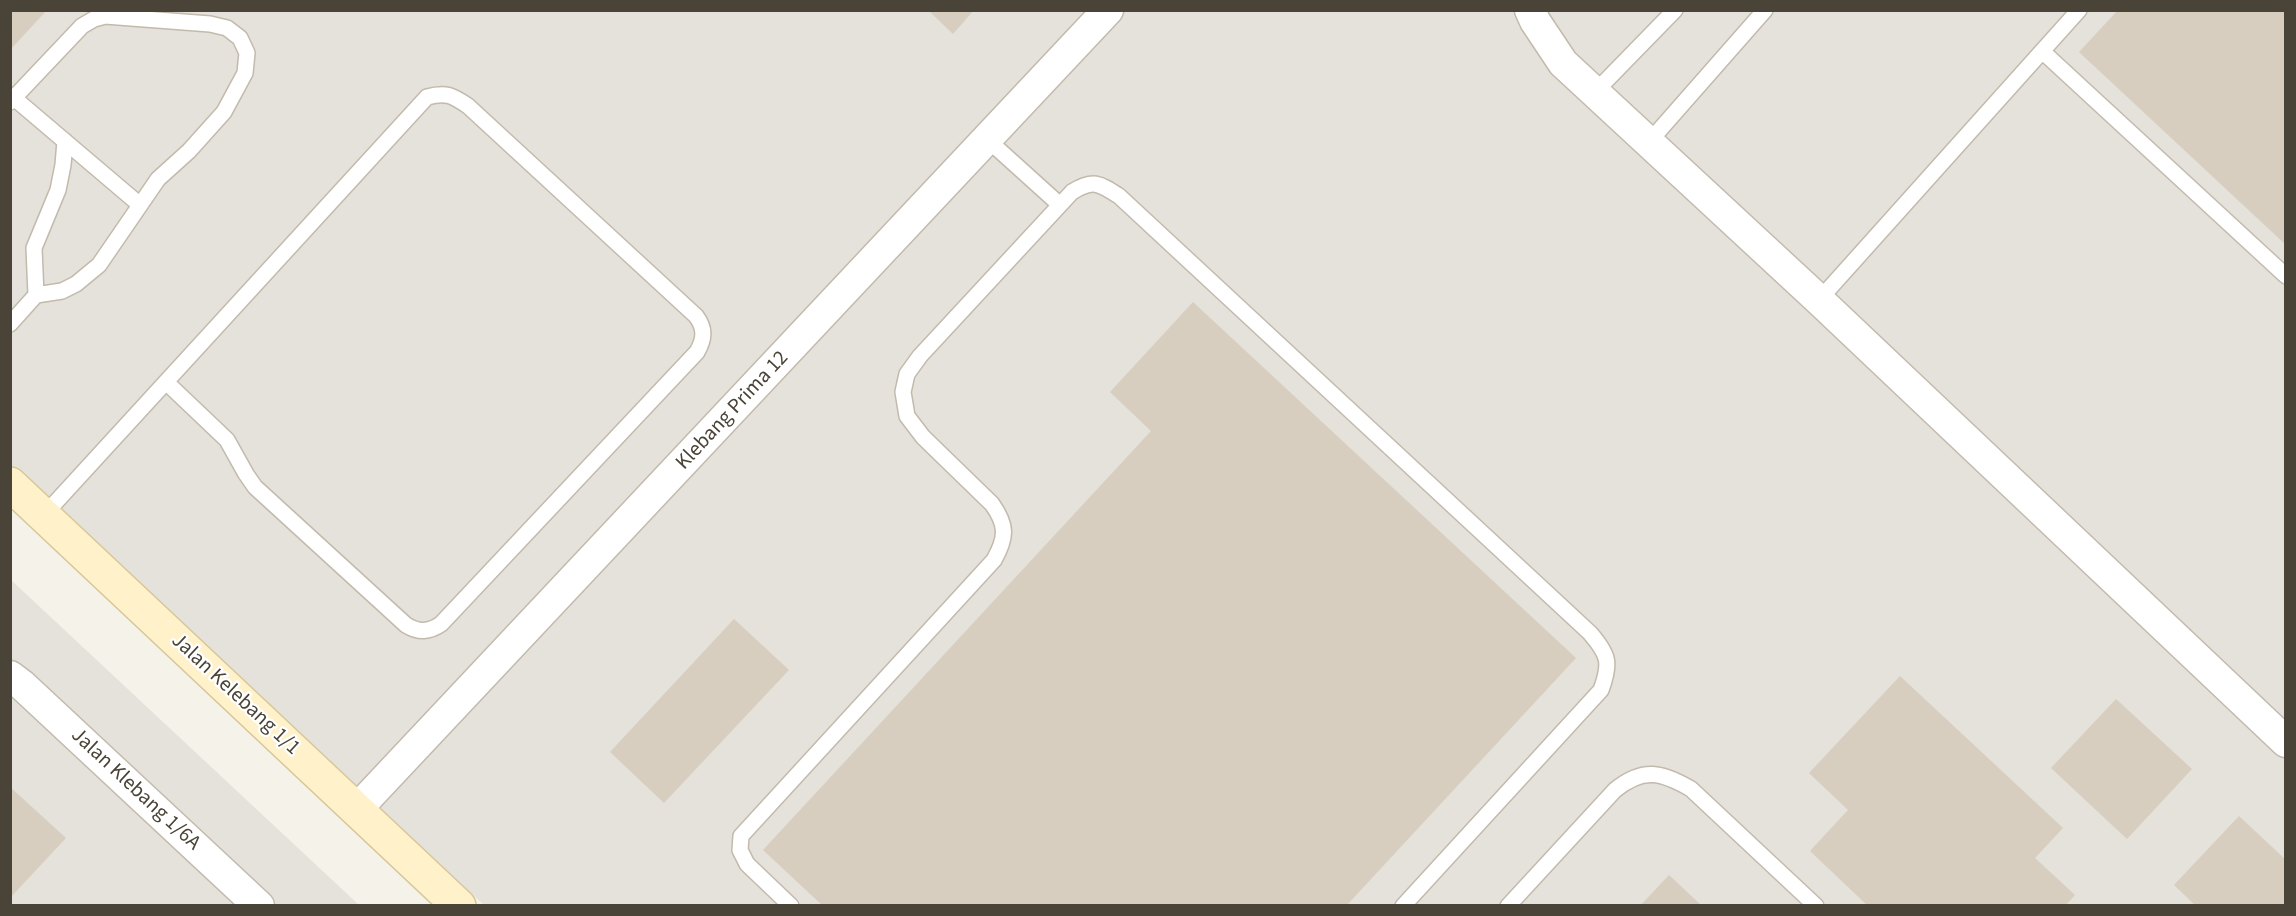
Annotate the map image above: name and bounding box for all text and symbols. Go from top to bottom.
street label: Klebang Prima 12 [671,346,795,476]
street label: Jalan Kelebang 1/1 [165,629,305,761]
street label: Jalan Klebang 1/6A [65,723,205,857]

